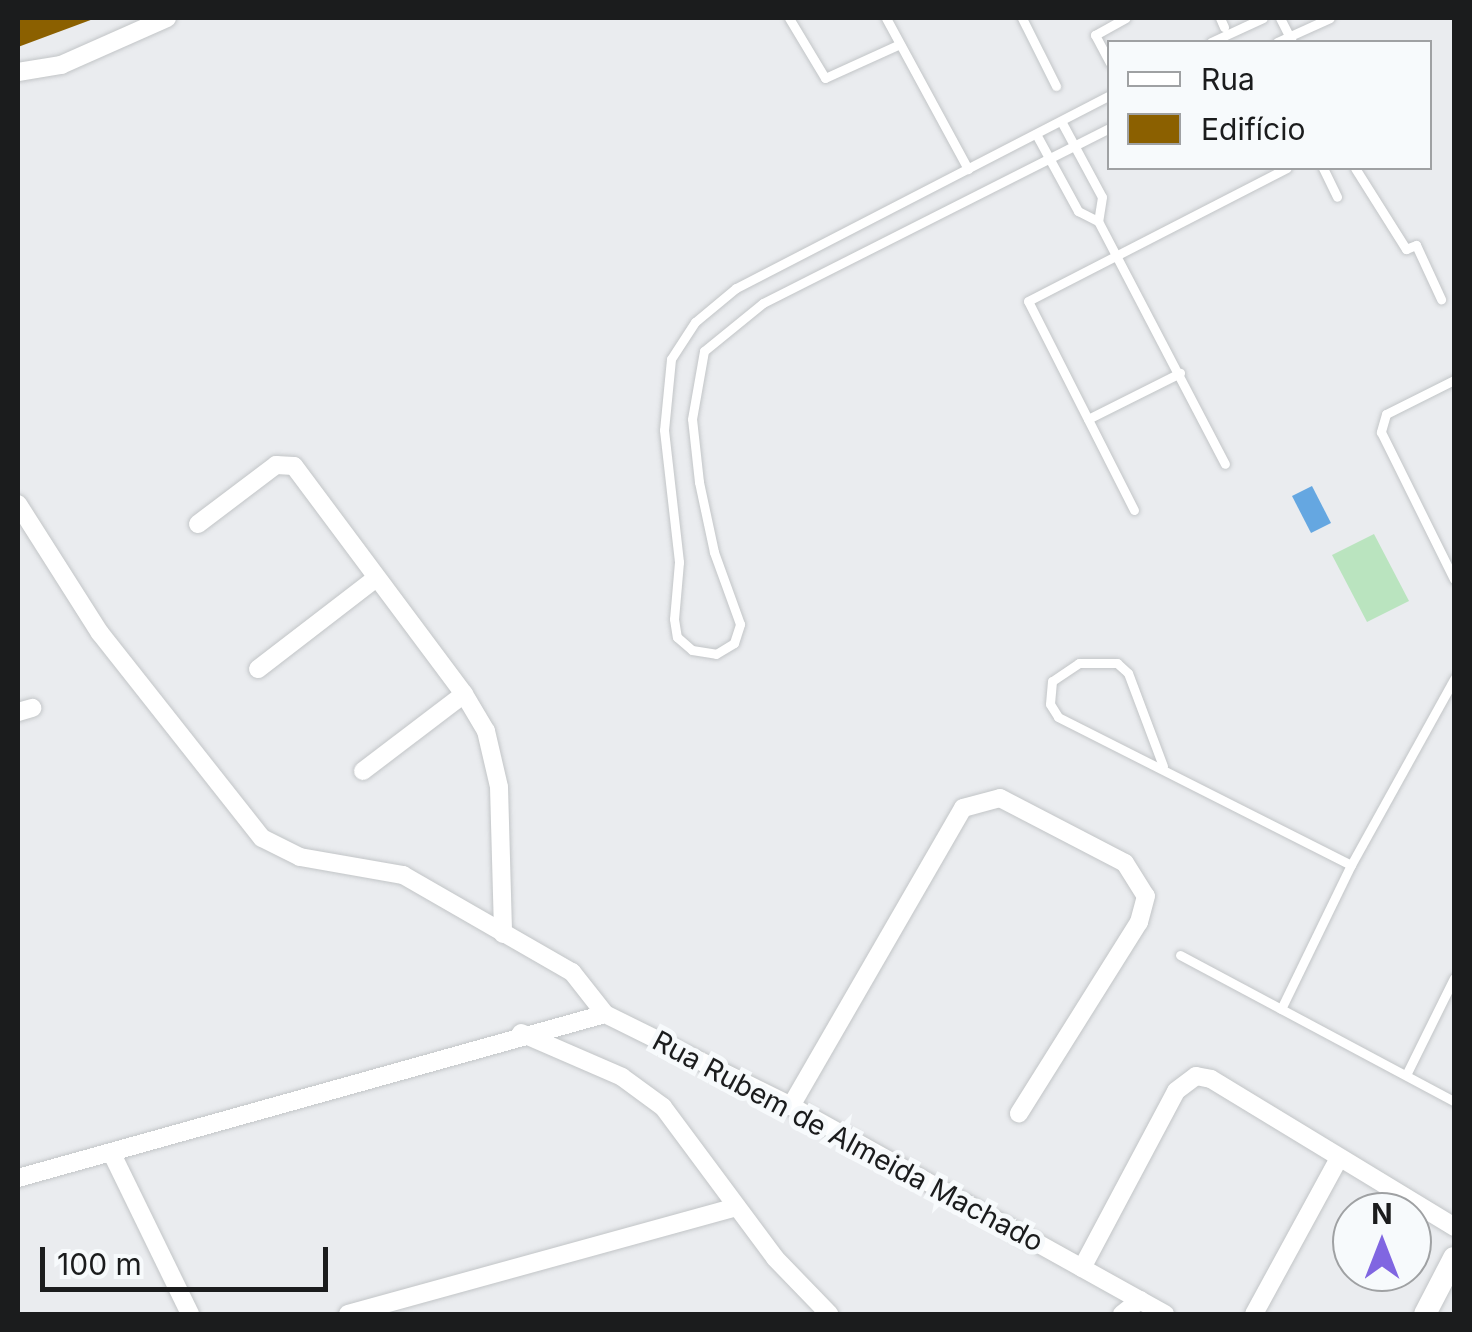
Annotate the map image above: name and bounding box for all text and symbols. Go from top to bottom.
legend [1107,40,1432,170]
text: Rua [1201,61,1255,97]
text: Edifício [1201,111,1305,147]
street label: Rua Rubem de Almeida Machado [647,1023,1049,1259]
north arrow [1332,1192,1432,1292]
text: N [1371,1197,1393,1231]
scale bar [45,1227,332,1289]
text: 100 m [57,1246,142,1282]

